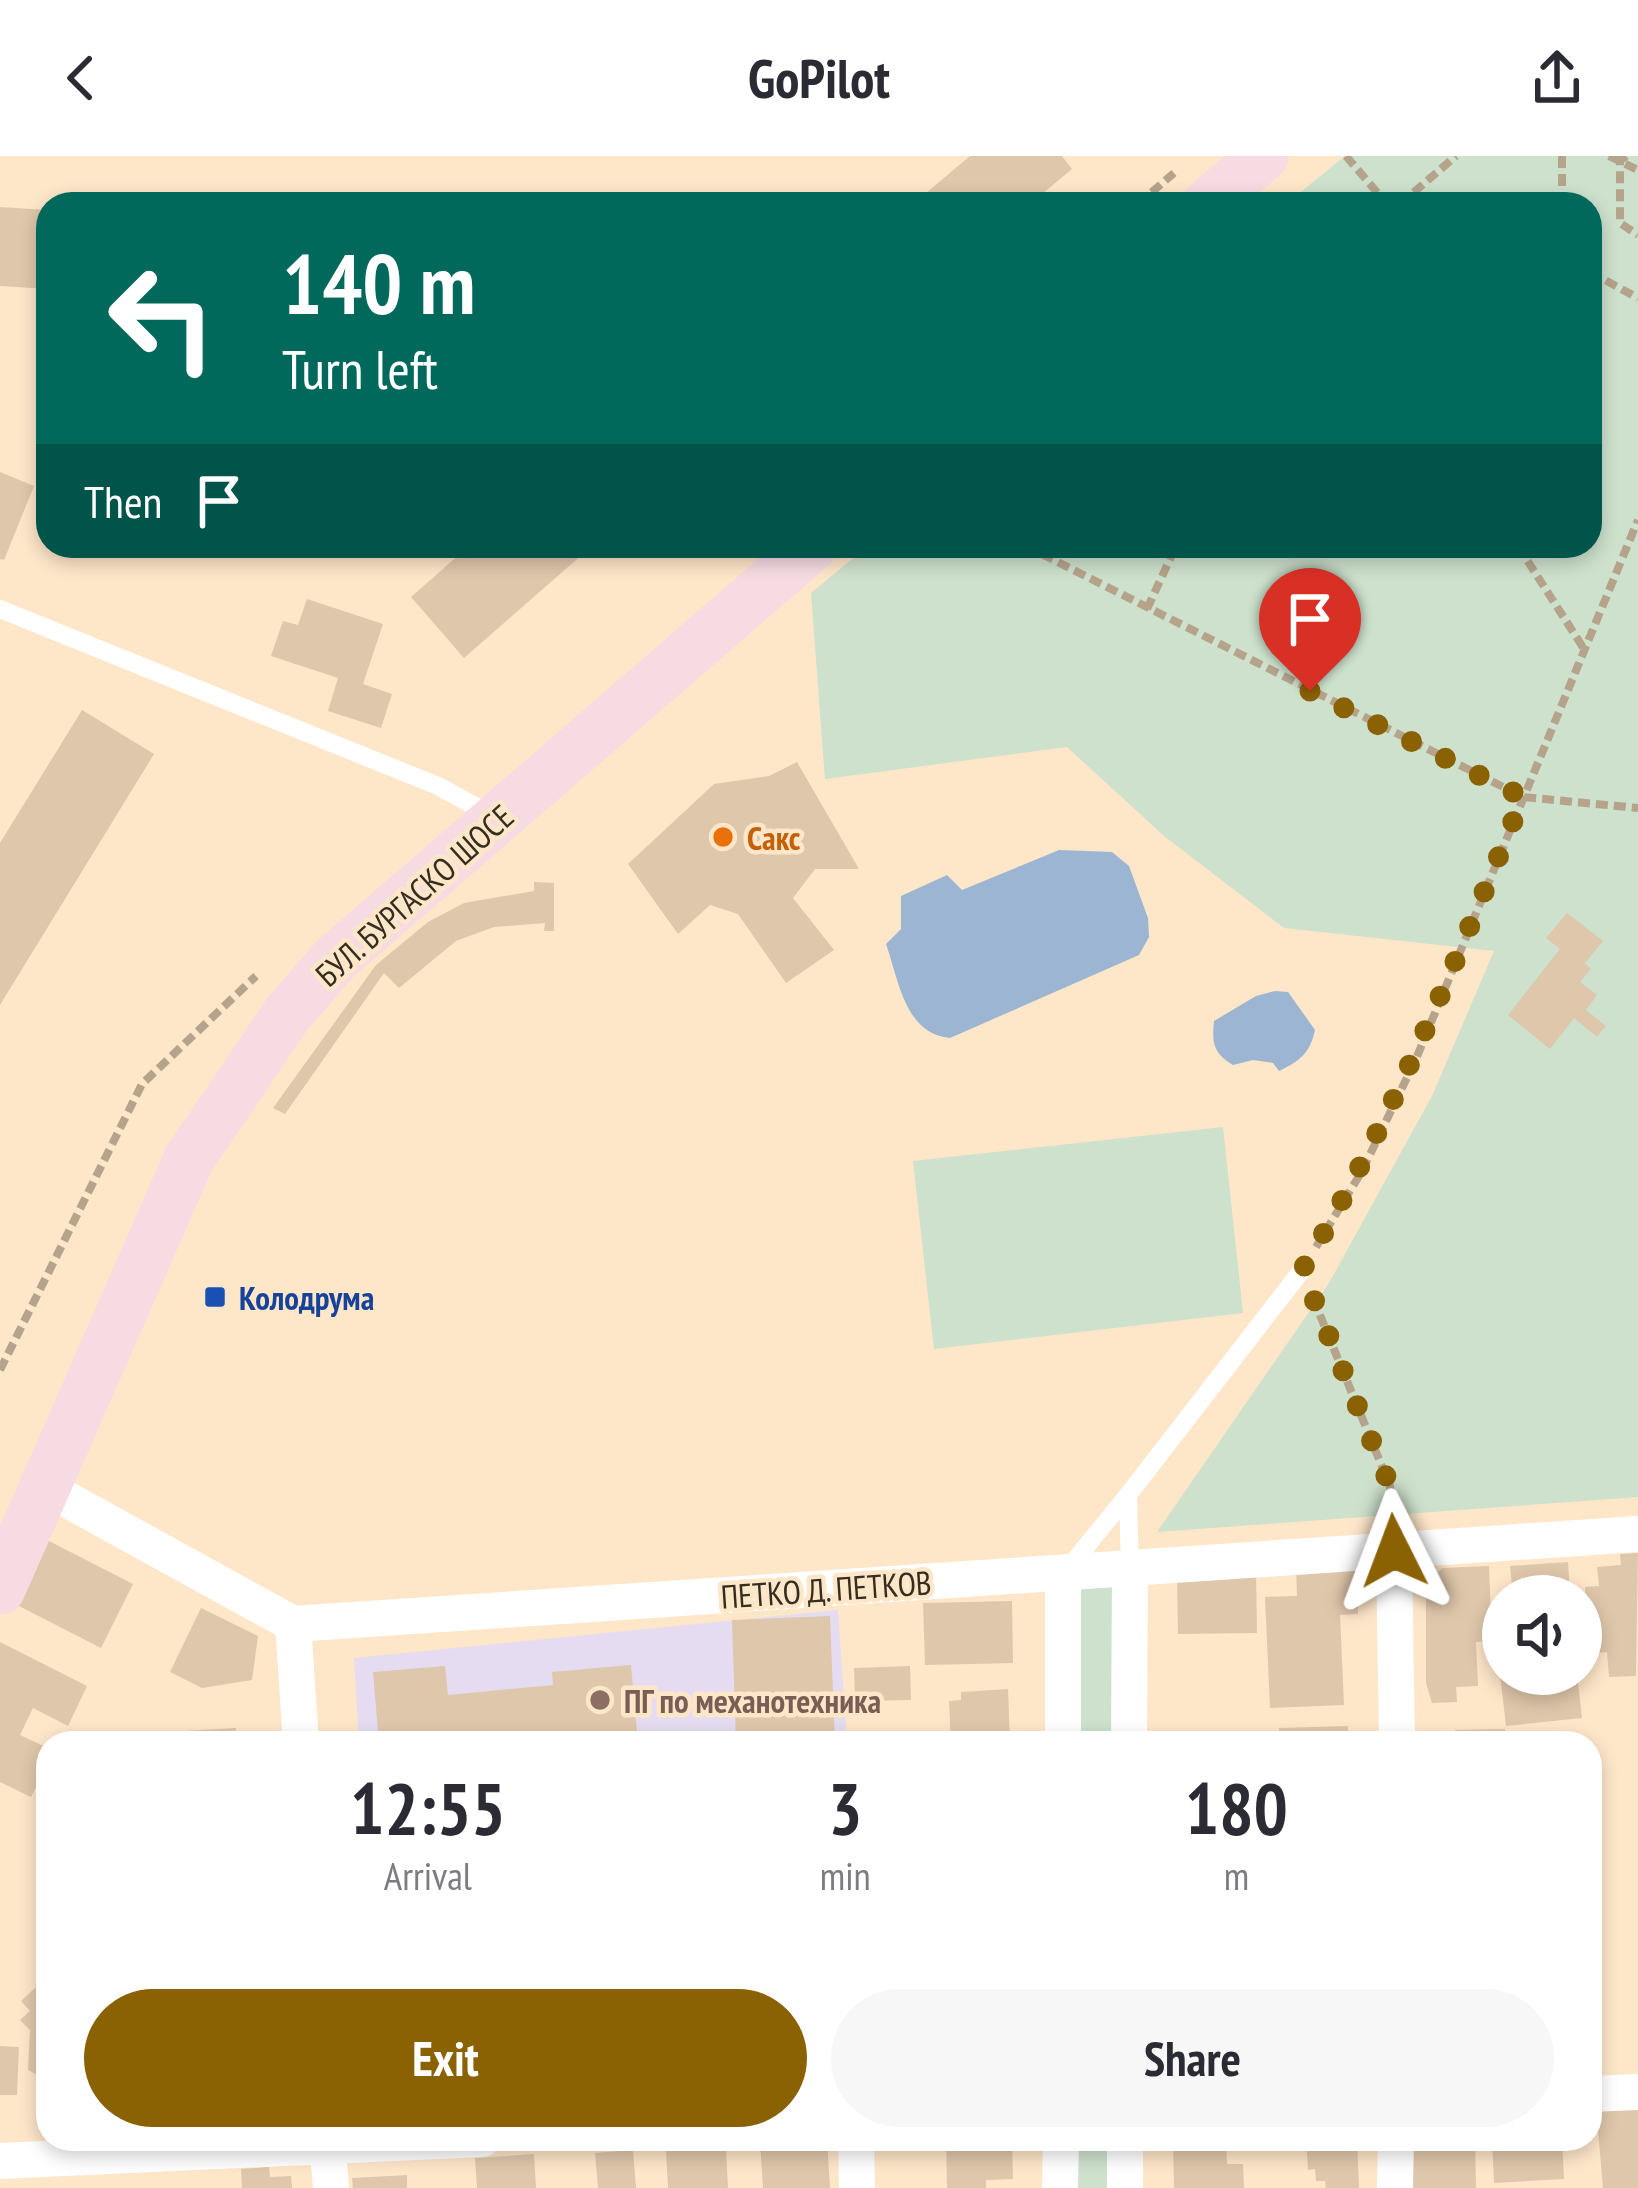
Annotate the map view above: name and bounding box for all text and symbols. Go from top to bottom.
text: GoPilot [748,43,890,113]
icon: back [48,45,114,111]
icon: share [1524,45,1590,111]
text: 140 m [282,228,475,337]
icon: left [84,240,240,396]
text: Turn left [282,334,438,404]
icon: arrive [186,468,252,534]
text: Then [84,472,162,530]
pin [1259,568,1361,691]
icon: arrive [1277,586,1343,652]
street label: БУЛ. БУРГАСКО ШОСЕ [306,795,522,995]
place label: Сакс [747,816,801,859]
marker: Сакс [710,824,736,850]
place label: Колодрума [239,1276,374,1319]
marker: Колодрума [202,1284,228,1310]
position arrow [1331,1488,1457,1614]
street label: ПЕТКО Д. ПЕТКОВ [719,1560,933,1618]
map controls [1482,1575,1602,1695]
button: sound [1482,1575,1602,1695]
place label: ПГ по механотехника [624,1679,881,1722]
marker: ПГ по механотехника [587,1687,613,1713]
text: 12:55 [350,1761,506,1854]
text: 3 [828,1761,862,1854]
text: 180 [1185,1761,1288,1854]
text: Arrival [384,1850,472,1901]
text: min [820,1850,871,1901]
text: m [1224,1850,1249,1901]
button: Exit [84,1989,807,2127]
button: Share [831,1989,1554,2127]

